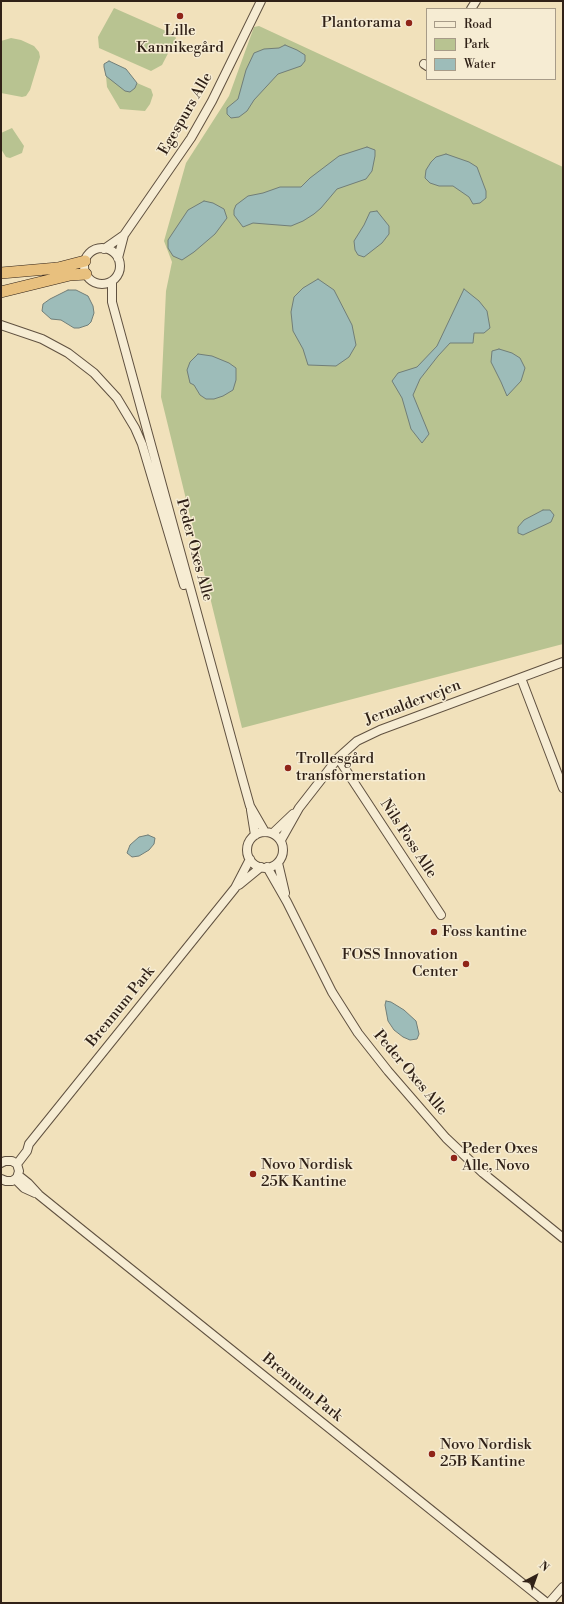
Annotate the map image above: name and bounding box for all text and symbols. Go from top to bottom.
legend [426,8,556,80]
marker: Lille Kannikegård [175,11,185,21]
place label: Plantorama [321,14,401,32]
text: Road [464,17,492,32]
marker: Plantorama [404,18,414,28]
place label: Lille Kannikegård [136,22,224,57]
text: Park [464,37,489,52]
text: Water [464,57,496,72]
street label: Egespurs Alle [155,70,217,158]
street label: Peder Oxes Alle [172,497,216,603]
street label: Jernaldervejen [363,676,463,730]
place label: Trollesgård transformerstation [296,750,426,785]
marker: Trollesgård transformerstation [283,763,293,773]
street label: Nils Foss Alle [376,796,440,882]
place label: Foss kantine [442,923,527,941]
marker: Foss kantine [429,927,439,937]
place label: FOSS Innovation Center [342,946,458,981]
marker: FOSS Innovation Center [461,959,471,969]
street label: Brennum Park [83,963,159,1051]
street label: Peder Oxes Alle [369,1027,451,1119]
place label: Peder Oxes Alle, Novo [462,1140,538,1175]
marker: Peder Oxes Alle, Novo [449,1153,459,1163]
place label: Novo Nordisk 25K Kantine [261,1156,352,1191]
marker: Novo Nordisk 25K Kantine [248,1169,258,1179]
street label: Brennum Park [258,1350,346,1426]
place label: Novo Nordisk 25B Kantine [440,1436,531,1471]
marker: Novo Nordisk 25B Kantine [427,1449,437,1459]
north arrow [516,1556,556,1596]
text: N [536,1559,552,1575]

